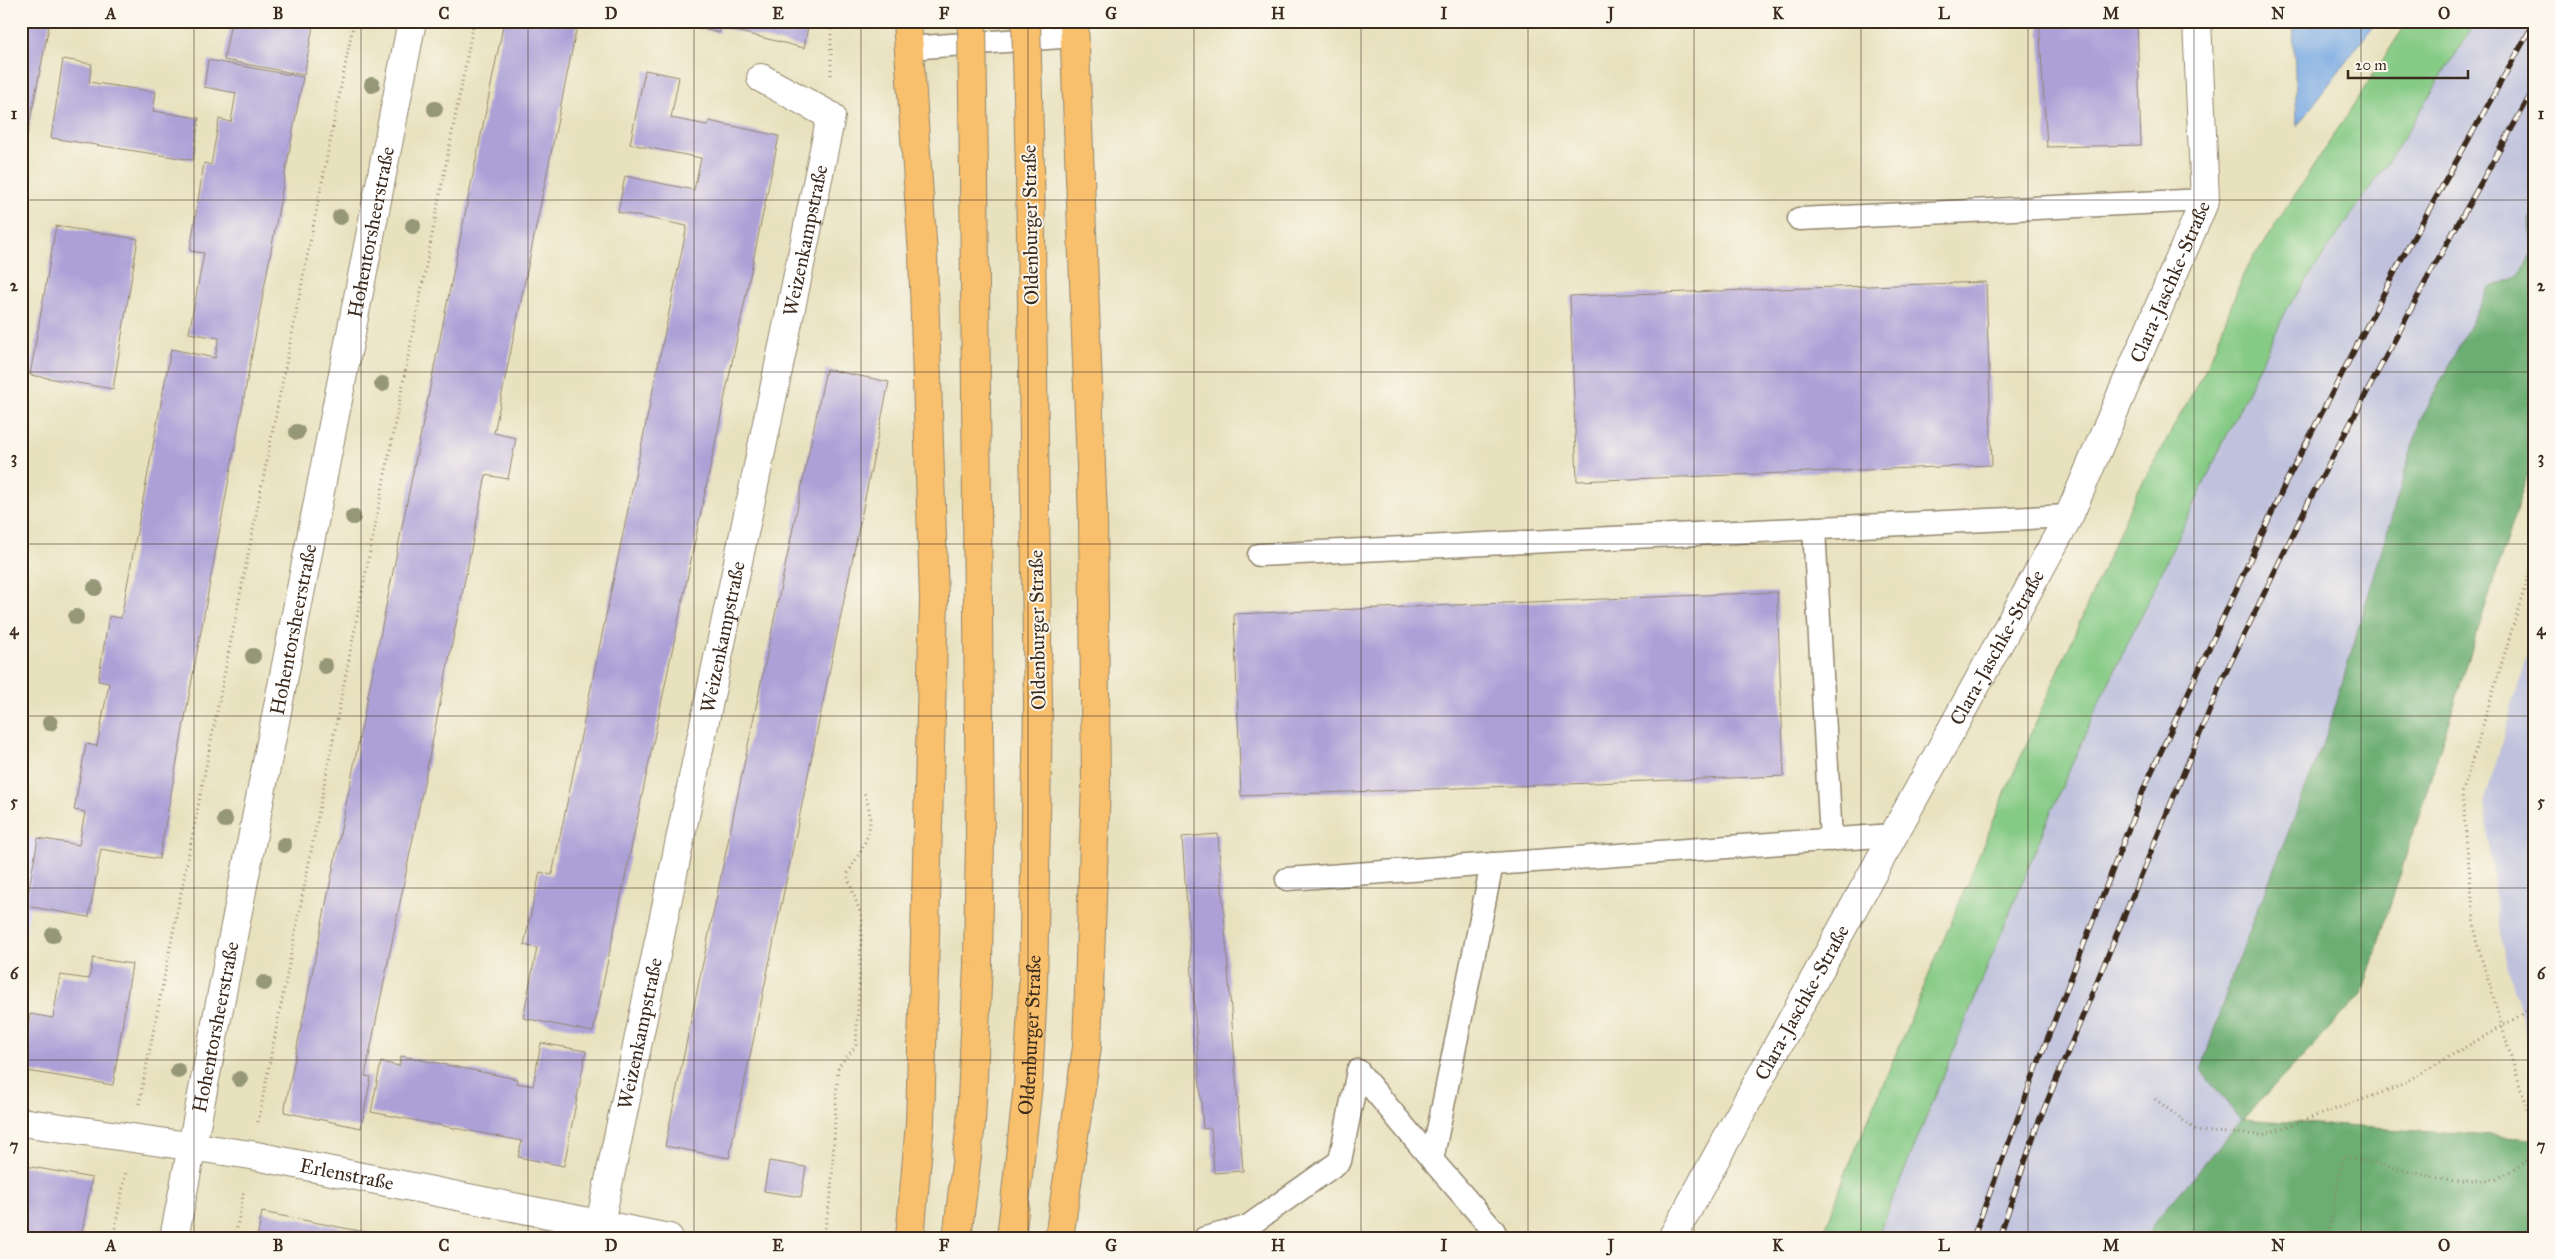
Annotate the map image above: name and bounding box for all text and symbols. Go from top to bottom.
text: A [105,4,117,23]
text: B [273,4,283,23]
text: C [439,4,450,23]
text: D [605,4,618,23]
text: E [772,4,784,23]
text: F [939,4,950,23]
text: G [1105,4,1117,23]
text: H [1271,4,1285,23]
text: I [1441,4,1448,23]
text: J [1606,4,1615,24]
text: K [1772,4,1784,23]
text: L [1938,4,1950,23]
text: M [2103,4,2120,23]
text: N [2271,4,2285,23]
text: O [2438,4,2450,23]
scale bar [2348,48,2468,80]
text: 20 m [2355,56,2387,74]
text: 1 [11,104,18,123]
text: 1 [2538,104,2545,123]
street label: Hohentorsheerstraße [342,145,399,320]
street label: Oldenburger Straße [1017,145,1044,305]
street label: Weizenkampstraße [778,163,833,318]
street label: Clara-Jaschke-Straße [2124,197,2215,366]
text: 2 [10,276,19,295]
text: 2 [2537,276,2546,295]
text: 3 [11,448,17,468]
text: 3 [2538,448,2544,468]
street label: Hohentorsheerstraße [265,542,321,717]
street label: Oldenburger Straße [1024,550,1051,710]
street label: Weizenkampstraße [695,559,750,715]
street label: Clara-Jaschke-Straße [1944,566,2049,729]
text: 4 [10,620,20,640]
text: 4 [2537,620,2547,640]
text: 5 [10,792,18,811]
text: 5 [2537,792,2545,811]
street label: Clara-Jaschke-Straße [1749,920,1854,1084]
street label: Hohentorsheerstraße [187,939,244,1115]
street label: Oldenburger Straße [1013,955,1046,1116]
street label: Weizenkampstraße [612,956,667,1111]
text: 6 [10,964,19,983]
text: 6 [2537,964,2546,983]
text: 7 [10,1136,19,1155]
text: 7 [2537,1136,2546,1155]
street label: Erlenstraße [298,1153,396,1195]
text: A [105,1236,117,1255]
text: B [273,1236,283,1255]
text: C [439,1236,450,1255]
text: D [605,1236,618,1255]
text: E [772,1236,784,1255]
text: F [939,1236,950,1255]
text: G [1105,1236,1117,1255]
text: H [1271,1236,1285,1255]
text: I [1441,1236,1448,1255]
text: J [1606,1236,1615,1256]
text: K [1772,1236,1784,1255]
text: L [1938,1236,1950,1255]
text: M [2103,1236,2120,1255]
text: N [2271,1236,2285,1255]
text: O [2438,1236,2450,1255]

